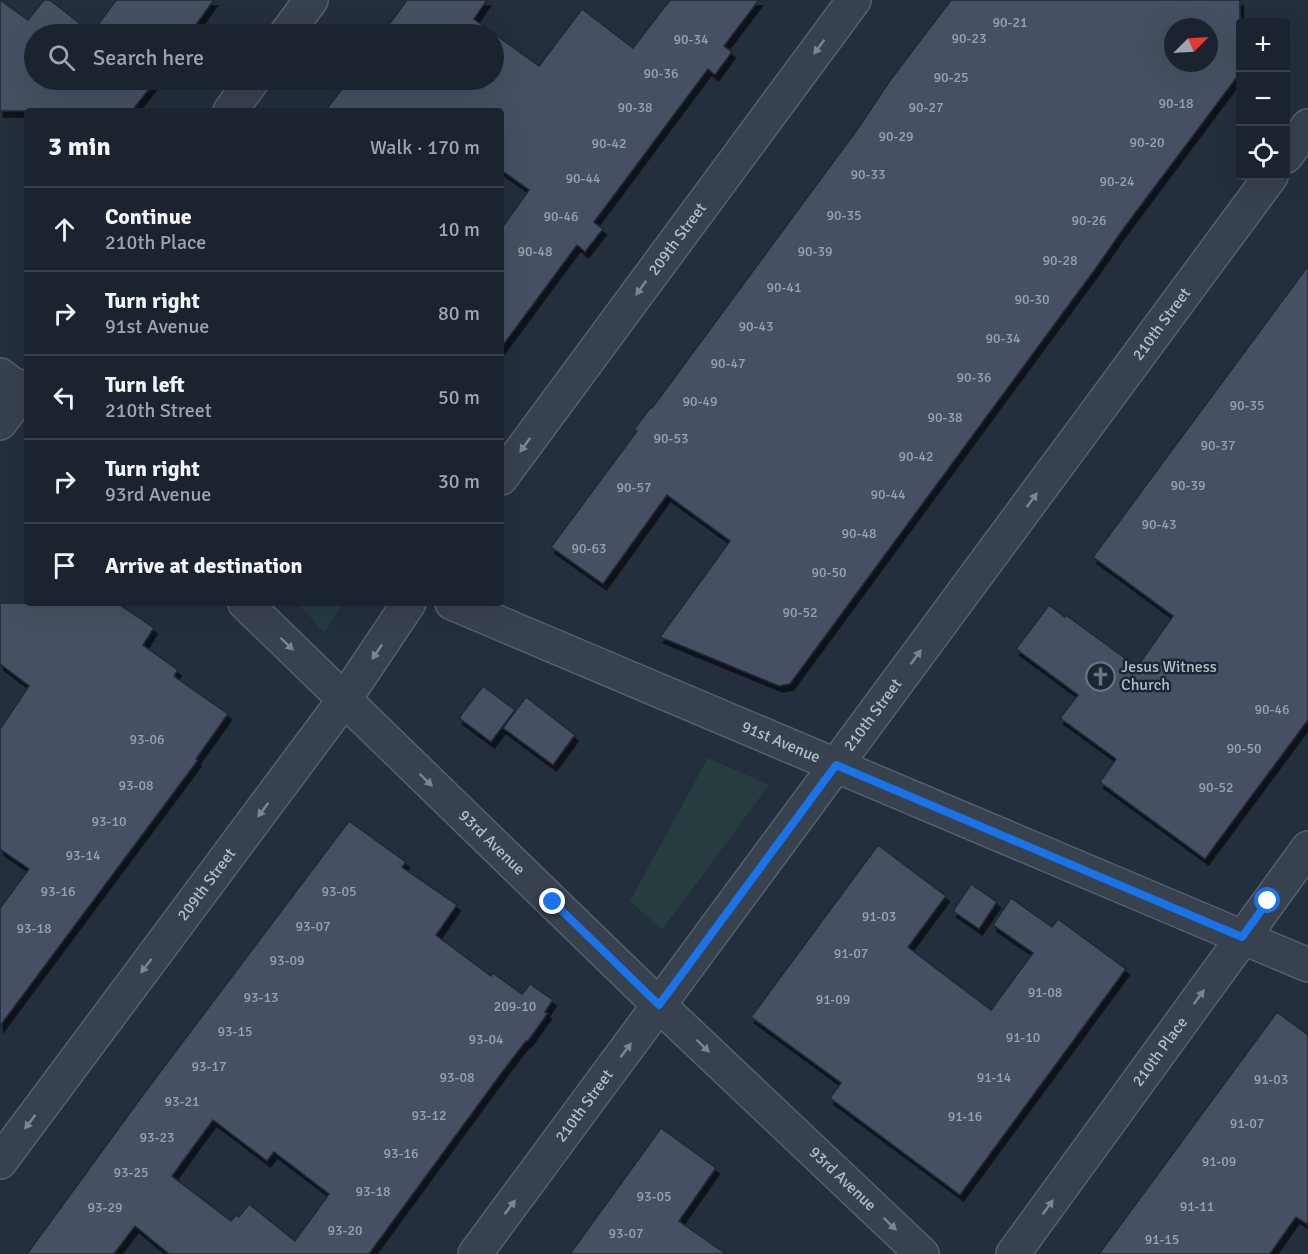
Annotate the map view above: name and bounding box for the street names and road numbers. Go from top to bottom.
street label: 209th Street [644,198,711,279]
street label: 210th Street [1128,283,1195,364]
street label: 210th Street [840,674,907,755]
street label: 91st Avenue [738,717,823,768]
street label: 93rd Avenue [454,806,529,879]
street label: 209th Street [173,844,240,925]
street label: 210th Place [1128,1013,1192,1090]
street label: 210th Street [551,1065,618,1146]
street label: 93rd Avenue [805,1142,880,1215]

